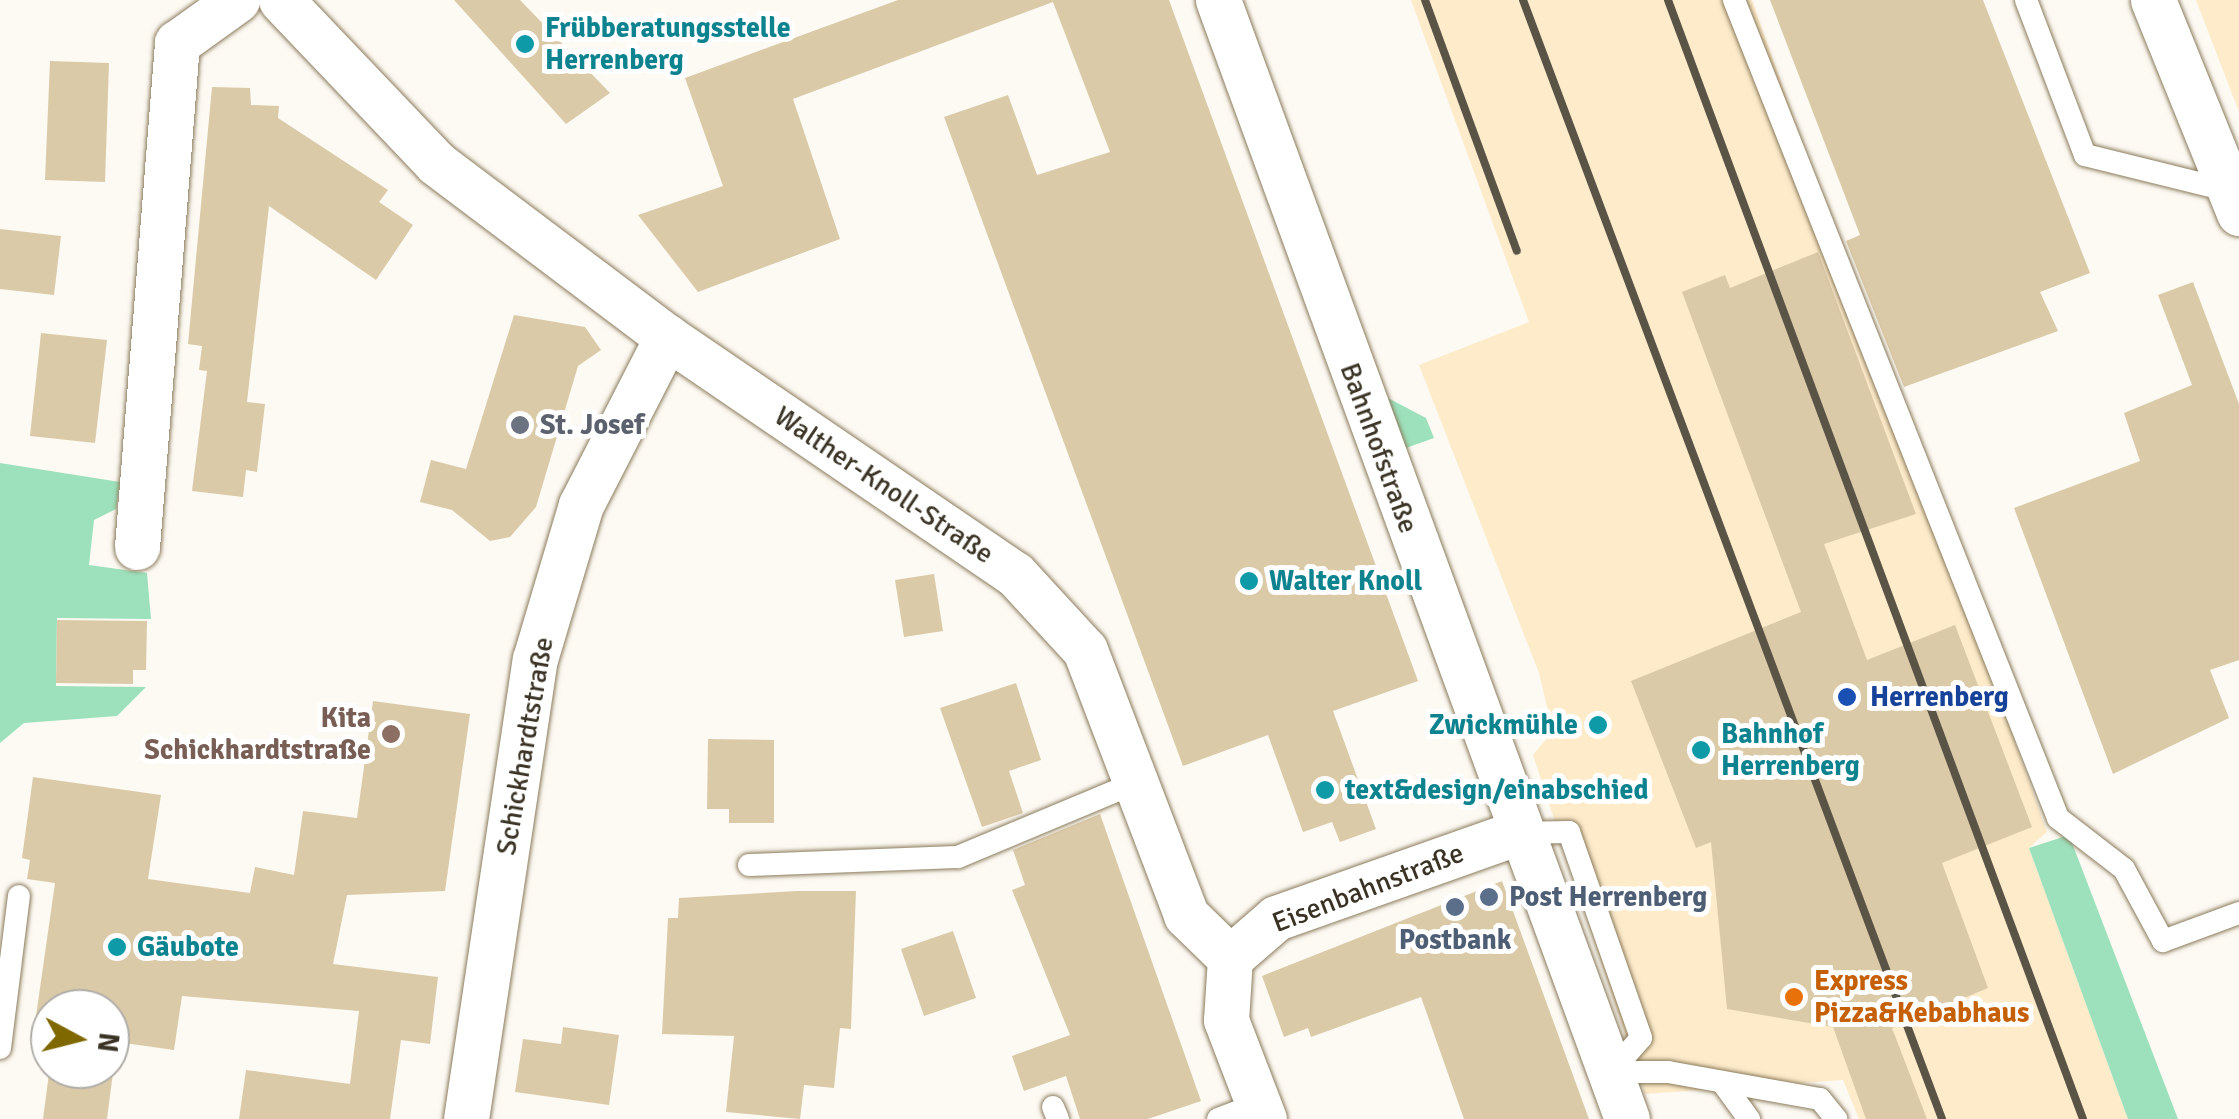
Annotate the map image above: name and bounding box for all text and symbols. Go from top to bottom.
place label: Frübberatungsstelle Herrenberg [545,11,791,77]
marker: Frübberatungsstelle Herrenberg [514,33,536,55]
street label: Bahnhofstraße [1333,358,1425,538]
street label: Walther-Knoll-Straße [768,399,1000,571]
place label: St. Josef [540,408,645,442]
marker: St. Josef [509,414,531,436]
place label: Walter Knoll [1269,564,1422,598]
marker: Walter Knoll [1238,570,1260,592]
street label: Schickhardtstraße [489,634,561,858]
place label: Herrenberg [1870,680,2009,714]
marker: Herrenberg [1834,684,1860,710]
place label: Kita Schickhardtstraße [144,701,371,767]
place label: Zwickmühle [1429,708,1578,742]
marker: Zwickmühle [1587,714,1609,736]
place label: Bahnhof Herrenberg [1721,717,1860,783]
marker: Kita Schickhardtstraße [380,723,402,745]
marker: Bahnhof Herrenberg [1690,739,1712,761]
place label: text&design/einabschied [1345,773,1649,807]
marker: text&design/einabschied [1314,779,1336,801]
street label: Eisenbahnstraße [1268,836,1468,940]
place label: Post Herrenberg [1509,880,1707,914]
marker: Post Herrenberg [1478,886,1500,908]
marker: Postbank [1444,896,1466,918]
place label: Postbank [1399,923,1511,957]
place label: Gäubote [137,930,239,964]
marker: Gäubote [106,936,128,958]
place label: Express Pizza&Kebabhaus [1814,964,2029,1030]
marker: Express Pizza&Kebabhaus [1783,986,1805,1008]
north arrow [30,989,130,1089]
text: N [90,1031,126,1054]

